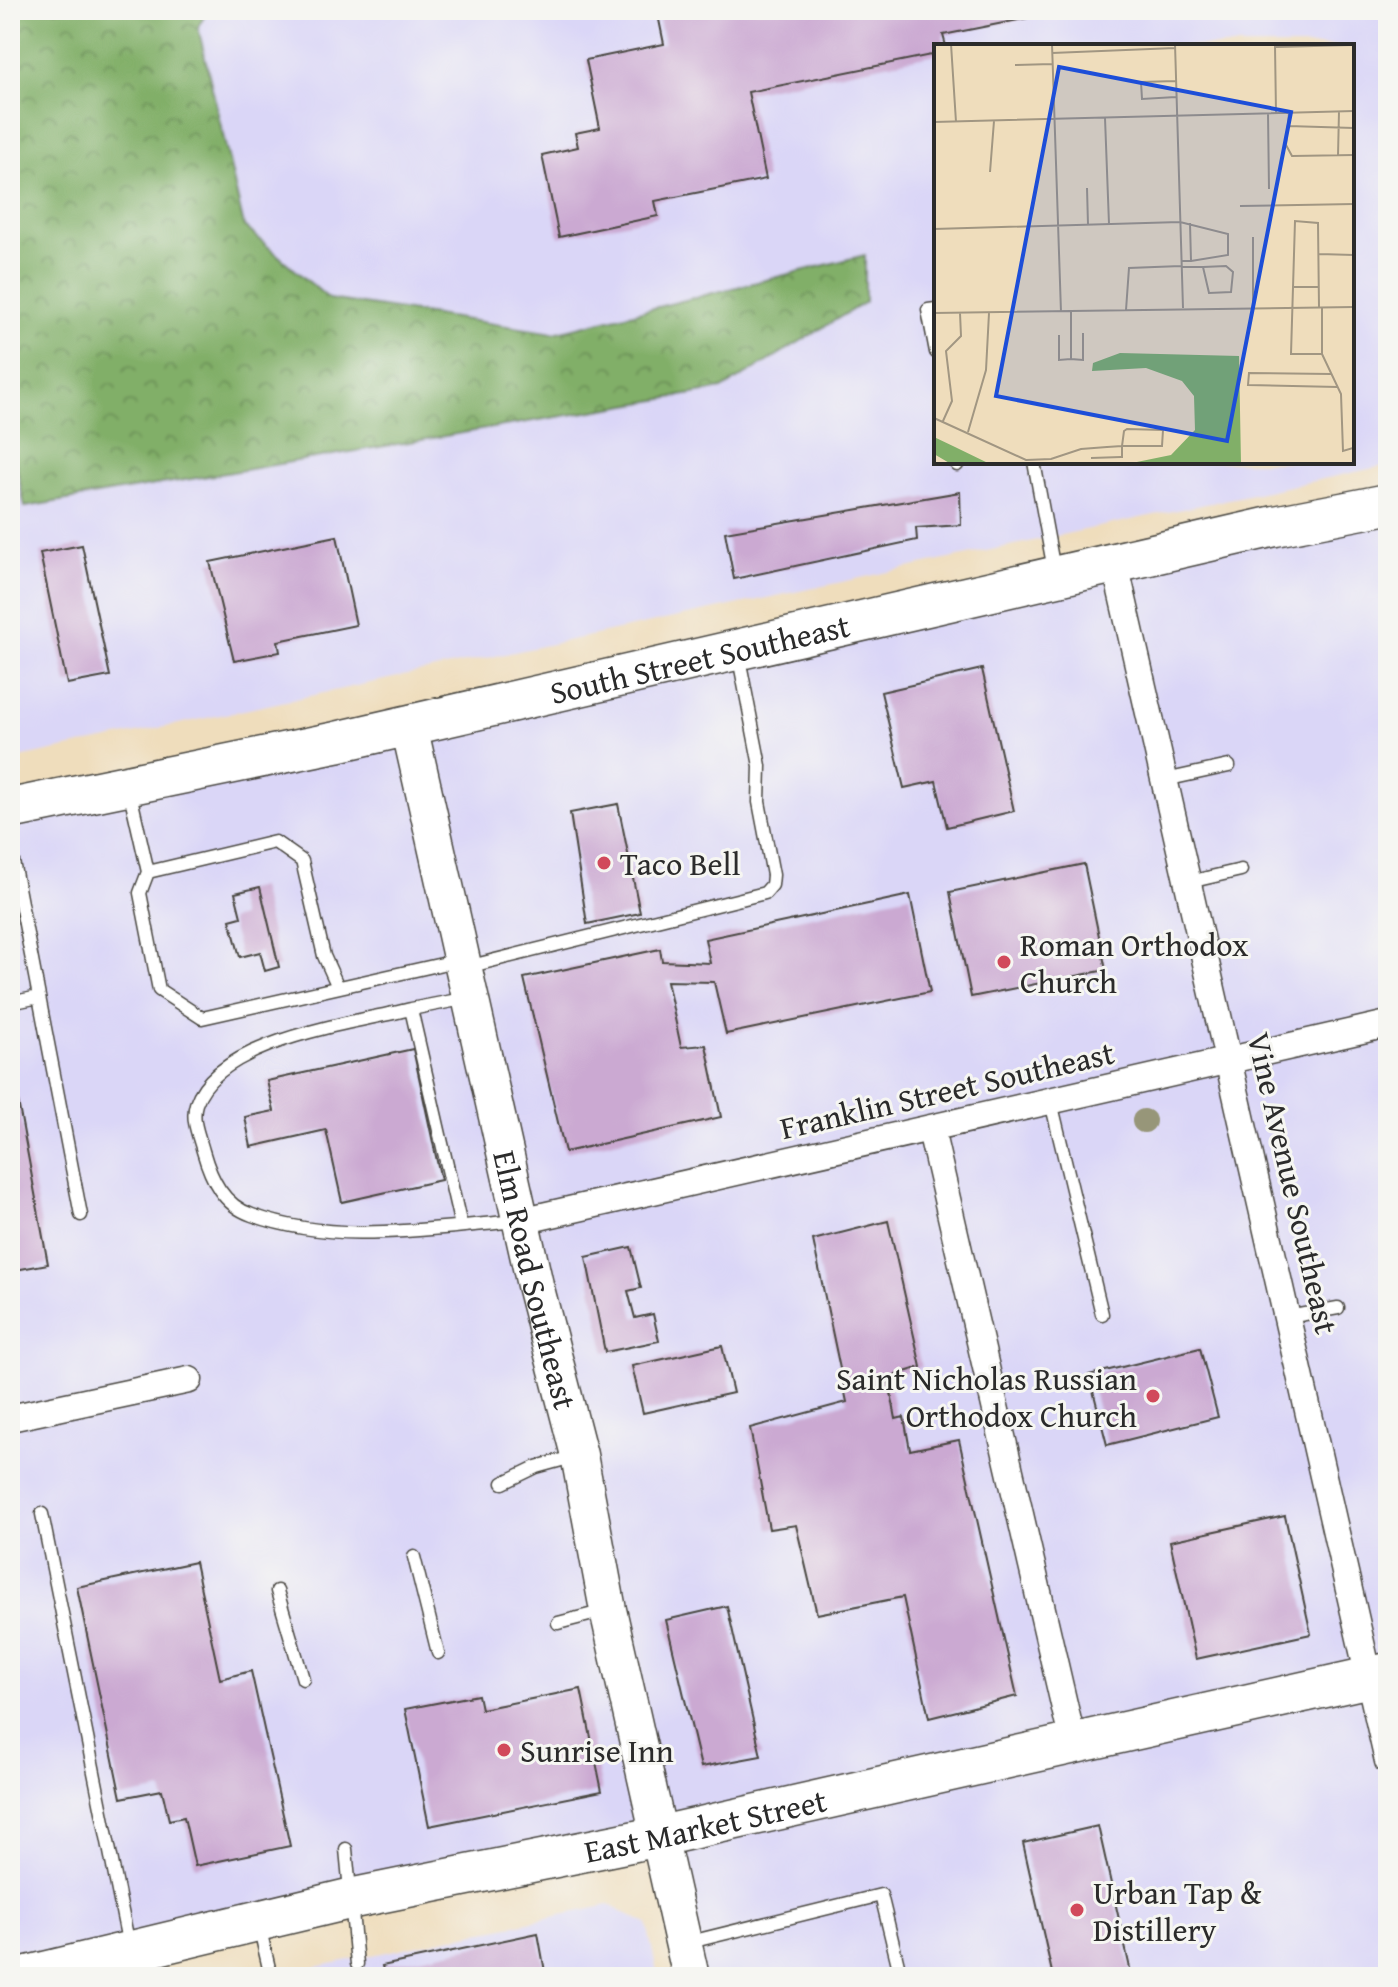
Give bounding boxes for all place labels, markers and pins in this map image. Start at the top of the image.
place label: Taco Bell [620,840,741,887]
marker: Taco Bell [595,854,613,872]
place label: Roman Orthodox Church [1020,921,1249,1005]
marker: Roman Orthodox Church [995,953,1013,971]
place label: Saint Nicholas Russian Orthodox Church [836,1355,1137,1439]
marker: Saint Nicholas Russian Orthodox Church [1144,1387,1162,1405]
place label: Sunrise Inn [520,1727,674,1774]
marker: Sunrise Inn [495,1741,513,1759]
place label: Urban Tap & Distillery [1093,1869,1262,1953]
marker: Urban Tap & Distillery [1068,1901,1086,1919]

